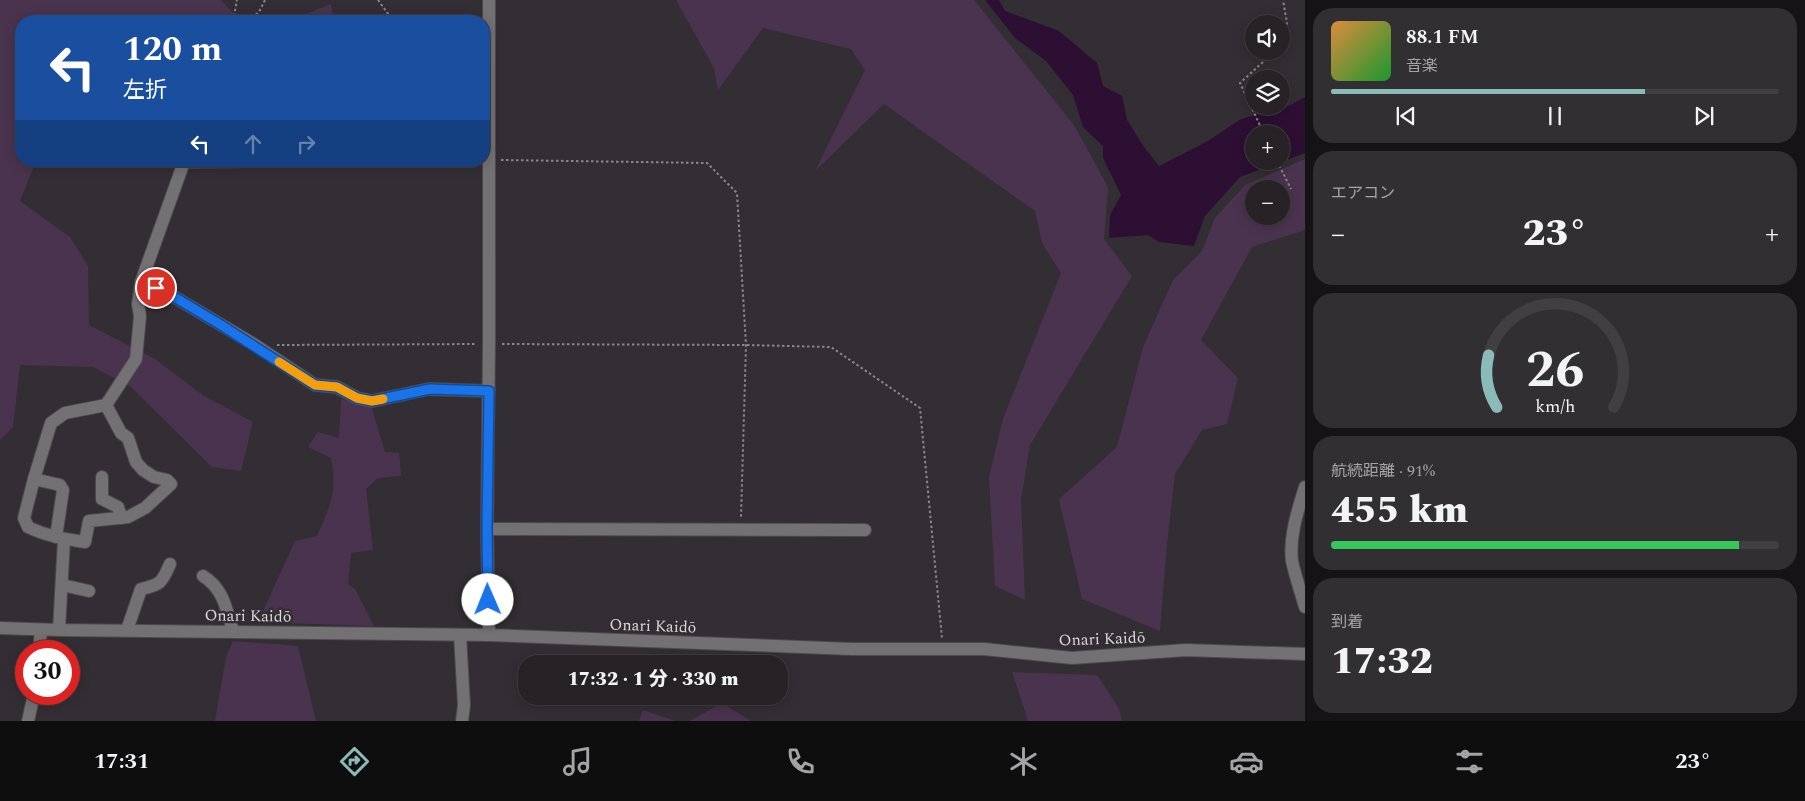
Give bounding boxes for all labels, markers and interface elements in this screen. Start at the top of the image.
map controls [1245,15,1290,225]
button: sound [1245,15,1290,60]
text: 120 m [123,23,222,76]
text: 88.1 FM [1406,23,1479,52]
icon: left [40,35,105,100]
text: 音楽 [1406,54,1438,78]
button: layers [1245,70,1290,115]
text: 左折 [123,74,167,107]
icon: previous [1392,102,1420,130]
icon: pause [1541,102,1569,130]
icon: next [1690,102,1718,130]
button: + [1245,125,1290,170]
icon: left [186,130,214,158]
icon: ahead [239,130,267,158]
icon: right [292,130,320,158]
button: − [1245,180,1290,225]
text: エアコン [1331,181,1395,205]
text: 23° [1523,205,1587,263]
text: − [1331,213,1345,256]
text: + [1765,213,1779,256]
pin [135,267,177,309]
icon: arrive [142,274,170,302]
text: 26 [1526,331,1584,410]
text: km/h [1535,393,1575,420]
text: 航続距離 · 91% [1331,459,1435,483]
text: 455 km [1331,482,1468,540]
position arrow [461,573,513,625]
street label: Onari Kaidō [204,603,292,629]
text: 到着 [1331,610,1363,634]
street label: Onari Kaidō [609,612,697,640]
street label: Onari Kaidō [1058,625,1146,653]
text: 17:32 [1331,633,1433,691]
speed limit sign: 30 [15,640,80,705]
text: 17:32 · 1 分 · 330 m [567,665,739,694]
icon: directions [337,744,372,779]
icon: music [560,744,595,779]
icon: phone [783,744,818,779]
icon: climate [1006,744,1041,779]
icon: car [1229,744,1264,779]
icon: filters [1452,744,1487,779]
text: 17:31 [94,745,149,778]
text: 23° [1675,745,1711,778]

